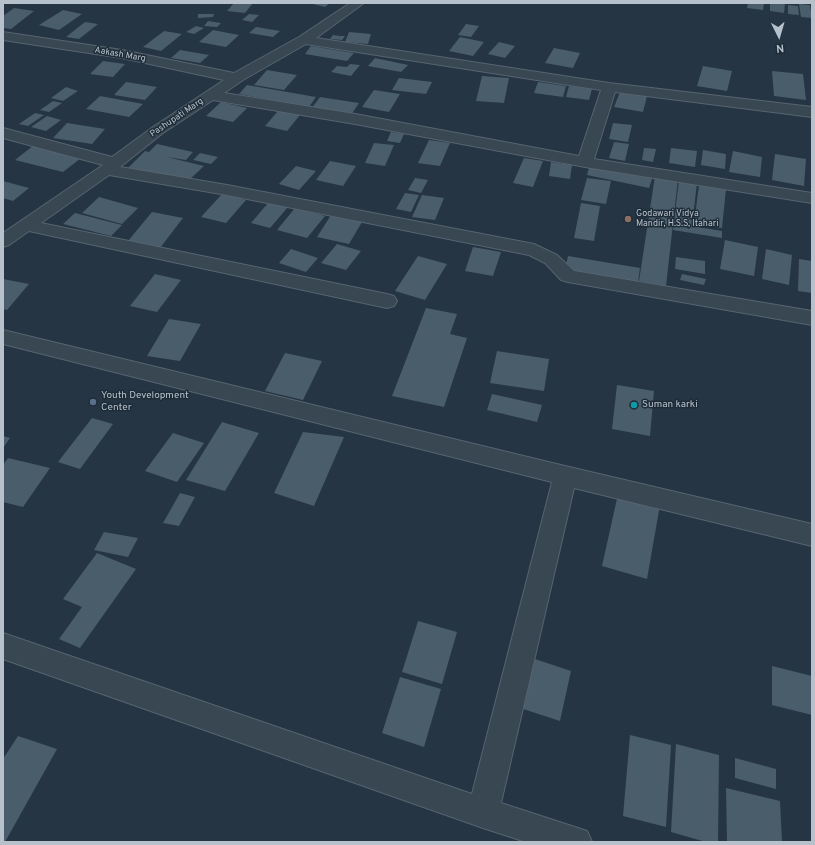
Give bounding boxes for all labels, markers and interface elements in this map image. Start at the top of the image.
north arrow [759,16,799,56]
text: N [775,41,785,55]
street label: Aakash Marg [94,45,146,65]
street label: Pashupati Marg [148,96,206,140]
place label: Godawari Vidya Mandir, H.S.S, Itahari [636,209,719,230]
marker: Godawari Vidya Mandir, H.S.S, Itahari [623,214,633,224]
place label: Youth Development Center [101,390,189,414]
marker: Youth Development Center [88,397,98,407]
place label: Suman karki [642,399,698,411]
marker: Suman karki [629,400,639,410]

